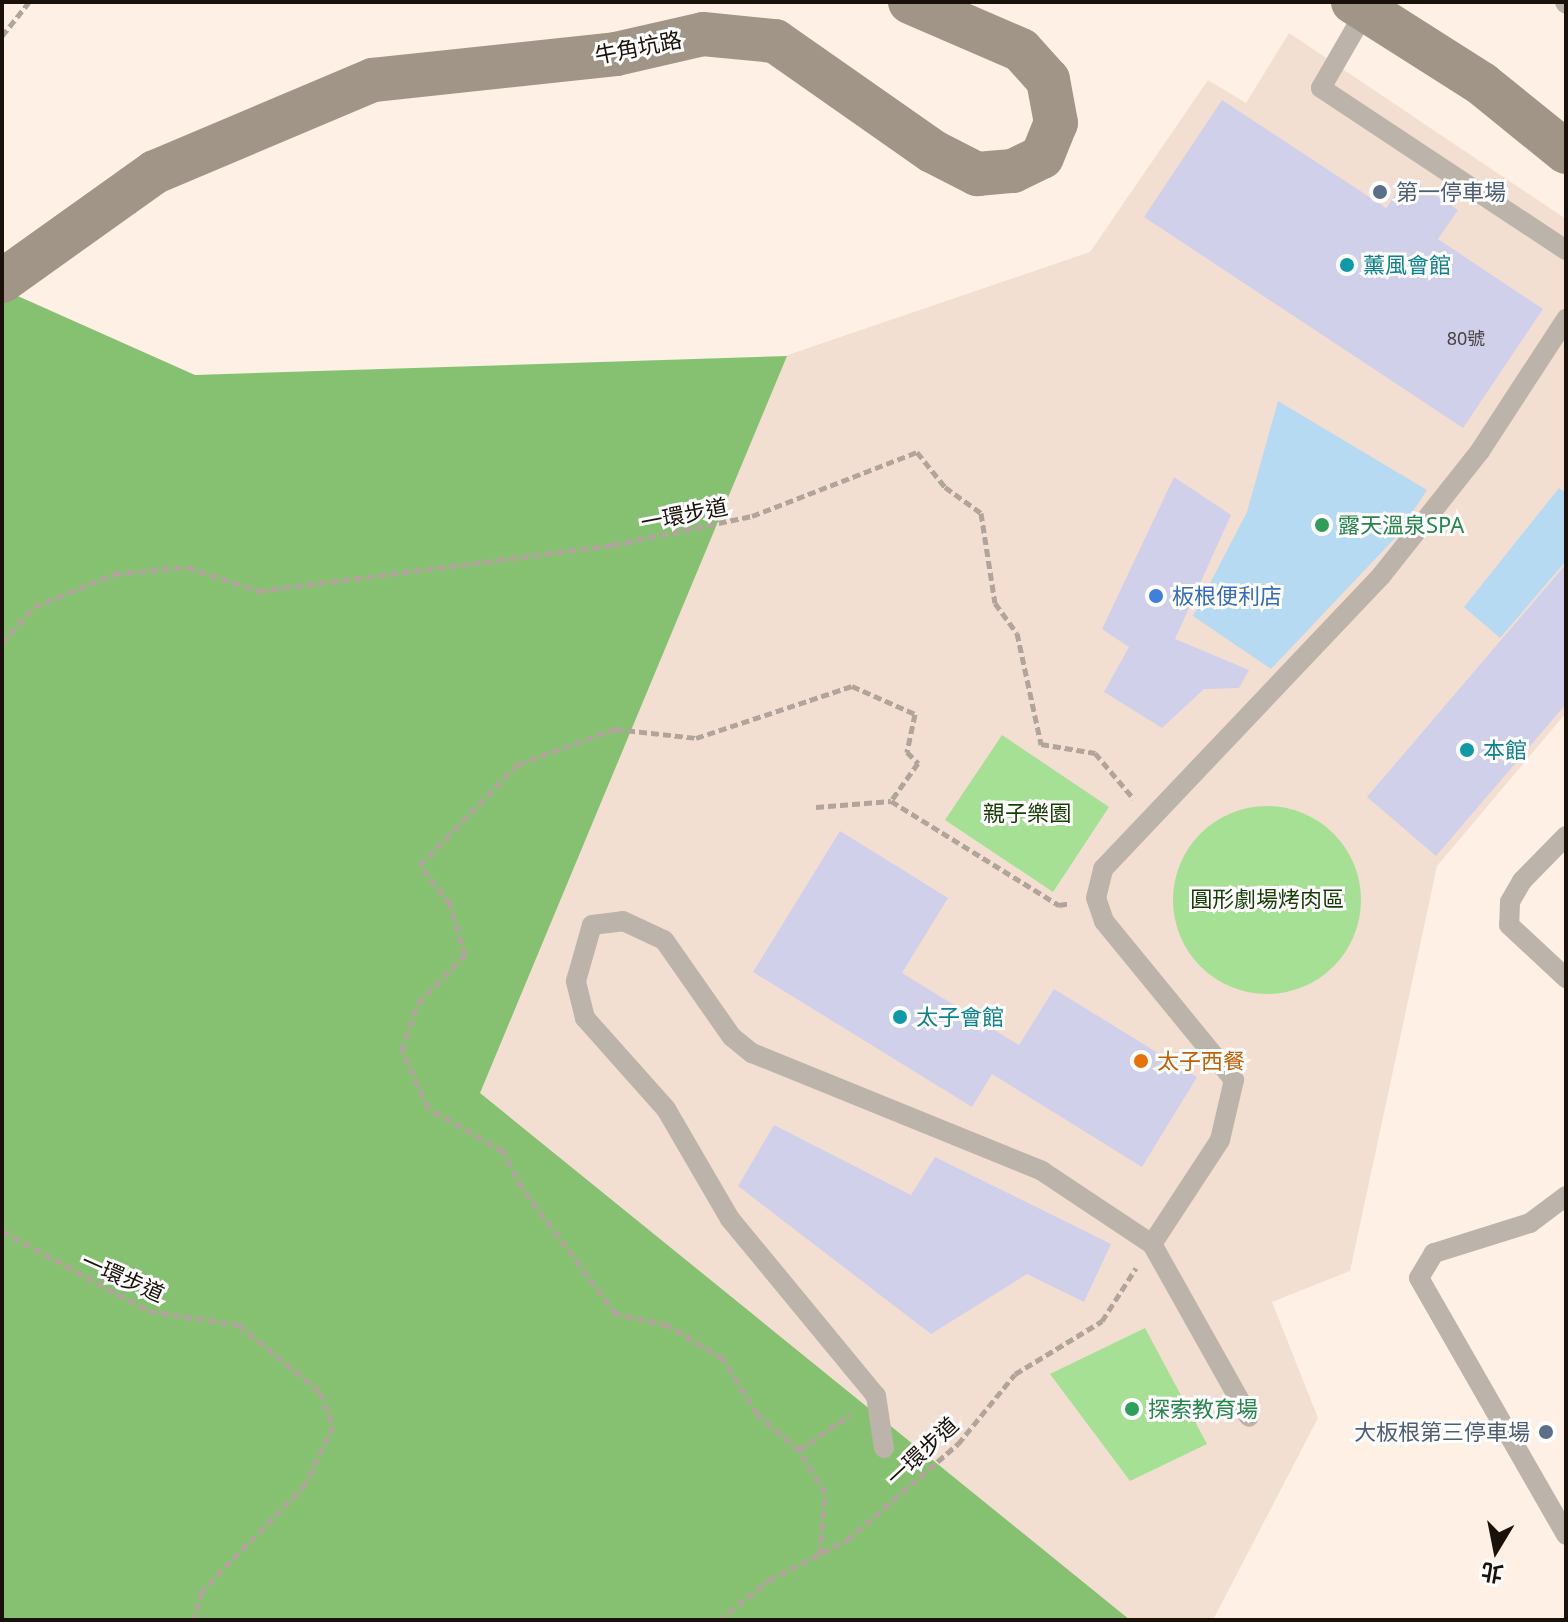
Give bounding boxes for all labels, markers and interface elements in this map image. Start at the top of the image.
street label: 牛角坑路 [592,26,684,68]
place label: 第一停車場 [1396,179,1506,205]
marker: 第一停車場 [1371,183,1389,201]
place label: 薰風會館 [1363,252,1451,278]
marker: 薰風會館 [1338,256,1356,274]
house number: 80號 [1447,327,1485,349]
street label: 一環步道 [638,493,730,535]
place label: 露天溫泉SPA [1338,512,1464,538]
marker: 露天溫泉SPA [1313,516,1331,534]
place label: 板根便利店 [1172,583,1282,609]
marker: 板根便利店 [1147,587,1165,605]
place label: 本館 [1483,737,1527,763]
marker: 本館 [1458,741,1476,759]
park label: 親子樂園 [983,800,1071,826]
park label: 圓形劇場烤肉區 [1190,886,1344,912]
place label: 太子會館 [916,1004,1004,1030]
marker: 太子會館 [891,1008,909,1026]
place label: 太子西餐 [1157,1048,1245,1074]
marker: 太子西餐 [1132,1052,1150,1070]
street label: 一環步道 [77,1247,169,1307]
place label: 探索教育場 [1148,1396,1258,1422]
marker: 探索教育場 [1123,1400,1141,1418]
street label: 一環步道 [881,1411,963,1491]
place label: 大板根第三停車場 [1354,1419,1530,1445]
marker: 大板根第三停車場 [1537,1423,1555,1441]
north arrow [1456,1510,1536,1590]
text: 北 [1478,1557,1505,1590]

